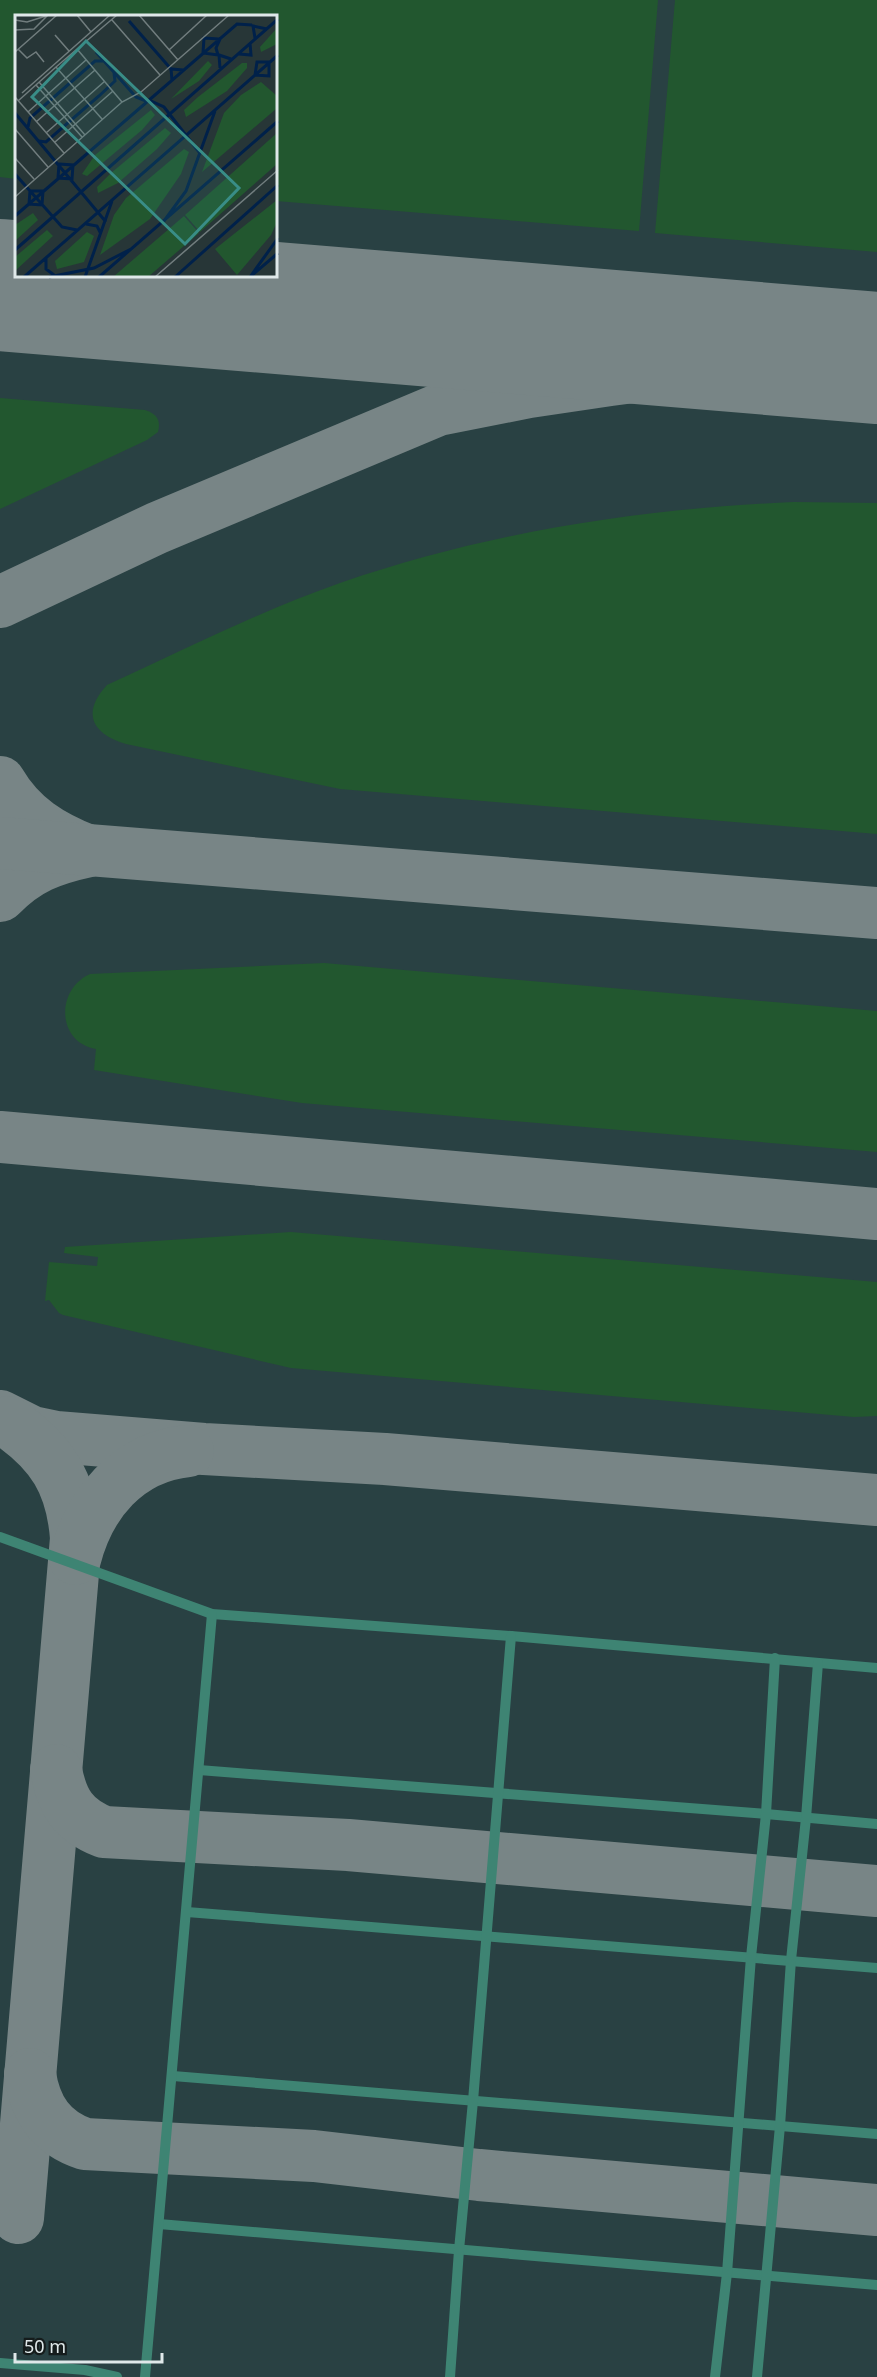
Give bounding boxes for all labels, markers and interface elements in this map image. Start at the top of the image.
inset map [15,15,278,278]
scale bar [15,2326,162,2364]
text: 50 m [24,2334,66,2358]

